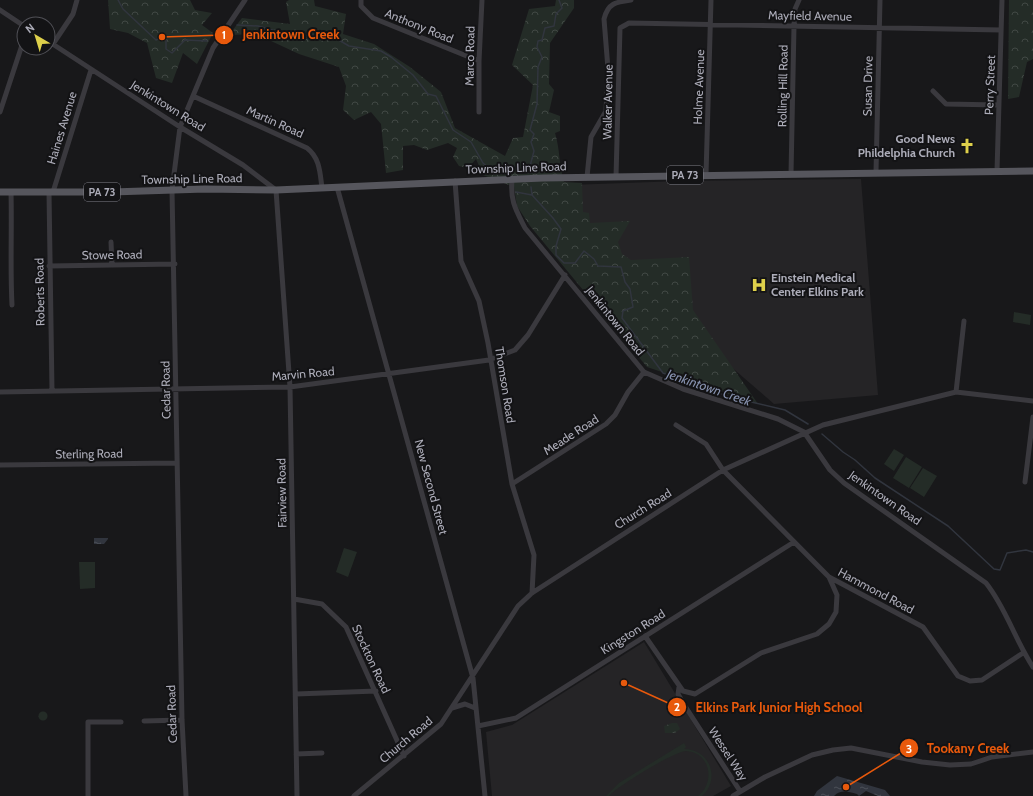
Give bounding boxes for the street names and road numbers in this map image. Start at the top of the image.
street label: Anthony Road [383,5,456,46]
street label: Mayfield Avenue [768,7,852,24]
street label: Marco Road [461,26,478,86]
street label: Rolling Hill Road [774,45,791,127]
street label: Holme Avenue [690,49,707,125]
street label: Perry Street [981,55,998,115]
street label: Susan Drive [859,56,876,116]
street label: Walker Avenue [599,64,616,140]
street label: Jenkintown Road [127,76,208,134]
street label: Haines Avenue [43,90,80,166]
street label: Martin Road [244,102,306,141]
street label: Township Line Road [465,158,567,177]
road number: PA 73 [667,166,703,184]
street label: Township Line Road [141,170,243,187]
road number: PA 73 [84,183,120,201]
street label: Stowe Road [81,246,143,263]
street label: Roberts Road [31,258,48,326]
street label: Jenkintown Road [582,282,648,358]
street label: Thomson Road [492,346,519,424]
street label: Cedar Road [157,361,174,419]
street label: Marvin Road [271,363,335,384]
street label: Meade Road [540,411,601,458]
street label: New Second Street [412,438,451,536]
street label: Sterling Road [55,445,123,462]
street label: Fairview Road [273,458,290,528]
street label: Jenkintown Road [845,467,924,528]
street label: Church Road [611,485,674,532]
street label: Hammond Road [836,564,917,617]
street label: Kingston Road [598,606,668,657]
street label: Stockton Road [349,622,394,696]
street label: Cedar Road [163,685,180,743]
street label: Church Road [376,713,435,766]
street label: Wessel Way [705,724,751,783]

